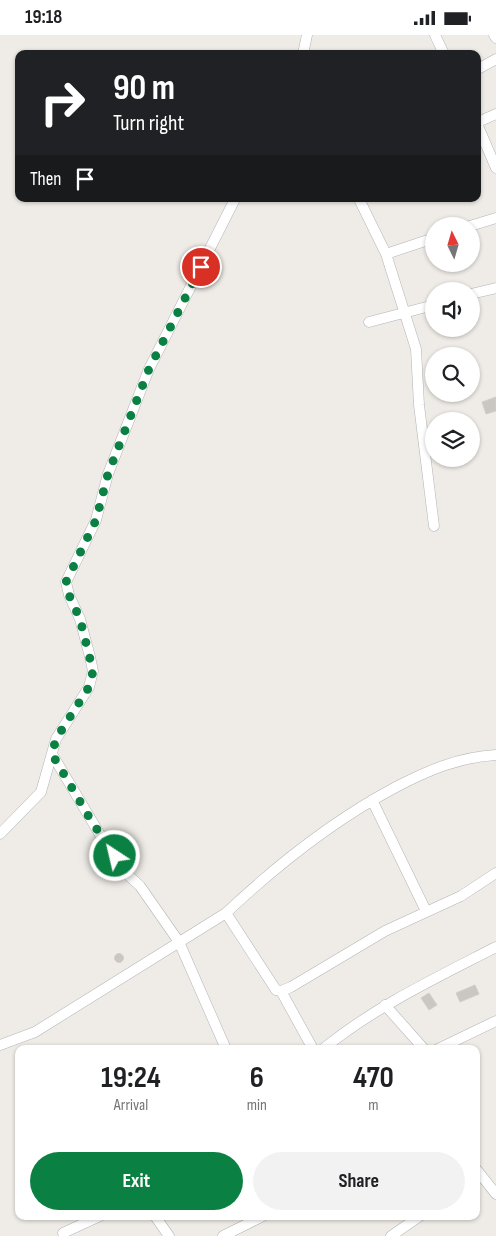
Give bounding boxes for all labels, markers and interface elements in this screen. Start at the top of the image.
text: 19:18 [25,6,62,29]
text: 90 m [113,67,175,110]
icon: right [30,70,95,135]
text: Turn right [113,110,184,137]
icon: arrive [71,165,99,193]
text: Then [30,168,61,191]
north arrow [425,217,480,273]
map controls [425,217,480,467]
pin [180,246,222,288]
icon: arrive [187,253,215,281]
button: sound [425,282,480,337]
button: search [425,347,480,402]
button: layers [425,412,480,467]
position arrow [88,829,140,881]
text: 19:24 [101,1060,161,1096]
text: 6 [250,1060,264,1096]
text: 470 [353,1060,394,1096]
text: Arrival [114,1096,148,1115]
text: min [247,1096,267,1115]
text: m [368,1096,379,1115]
button: Exit [30,1152,243,1210]
button: Share [253,1152,465,1210]

